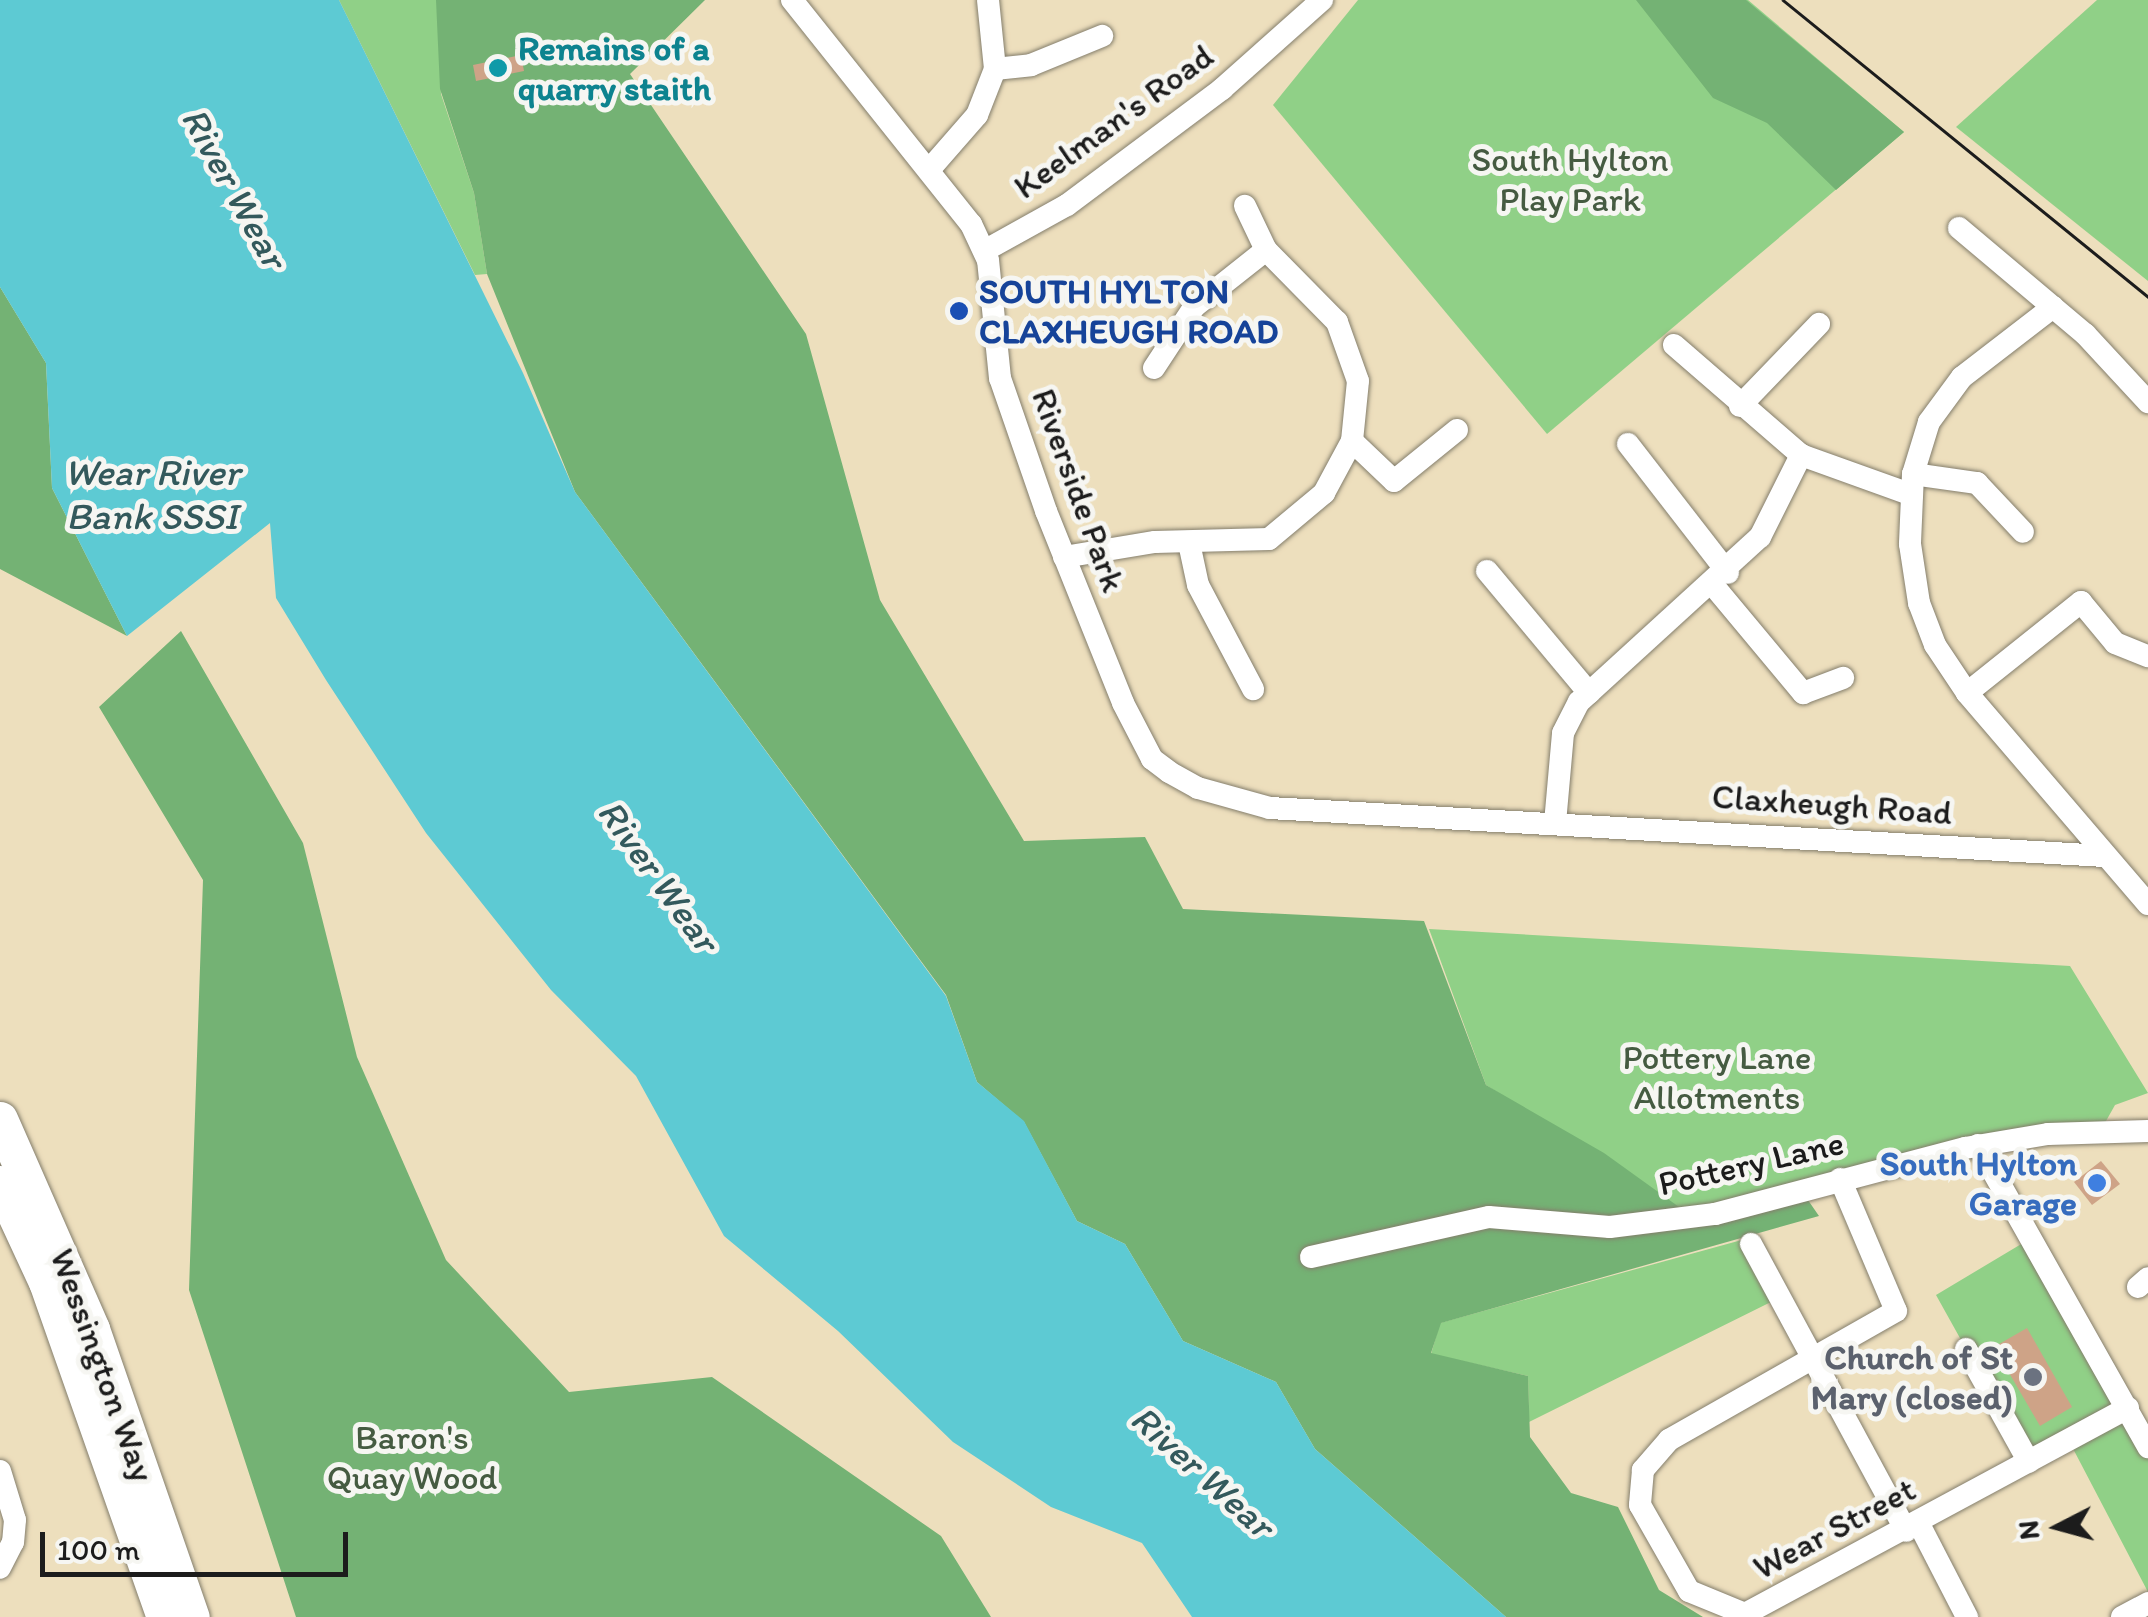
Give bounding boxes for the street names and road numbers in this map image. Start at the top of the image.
street label: Keelman's Road [1005,34,1221,208]
street label: Riverside Park [1023,383,1135,597]
street label: Claxheugh Road [1710,775,1954,833]
street label: Pottery Lane [1654,1121,1848,1205]
street label: Wessington Way [41,1243,165,1487]
street label: Wear Street [1746,1468,1922,1588]

